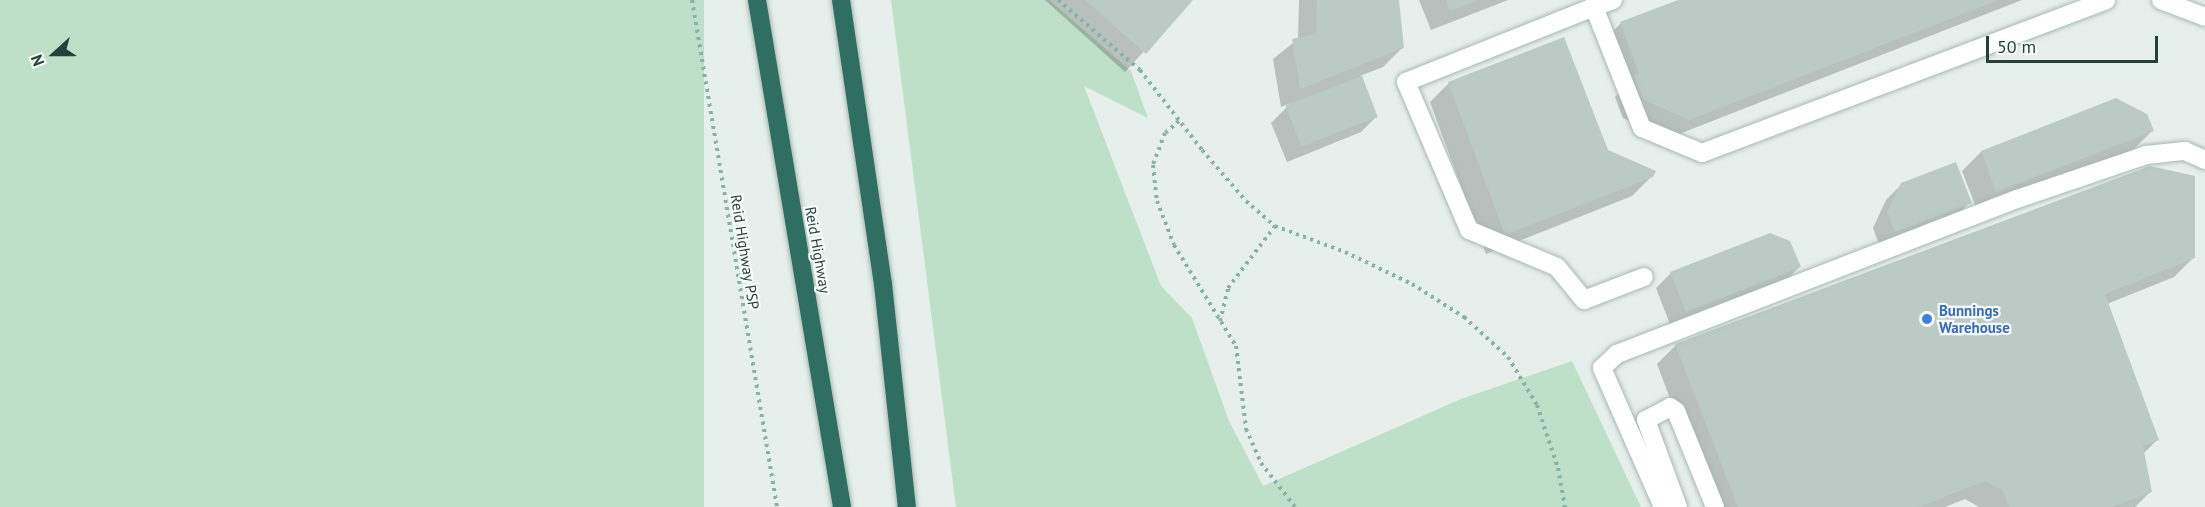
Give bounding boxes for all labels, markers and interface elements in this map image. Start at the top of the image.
north arrow [24,24,84,84]
scale bar [1989,24,2162,62]
text: 50 m [1997,35,2036,58]
text: N [26,52,48,69]
street label: Reid Highway PSP [727,193,763,311]
street label: Reid Highway [802,205,834,295]
place label: Bunnings Warehouse [1939,301,2010,336]
marker: Bunnings Warehouse [1920,312,1934,326]

